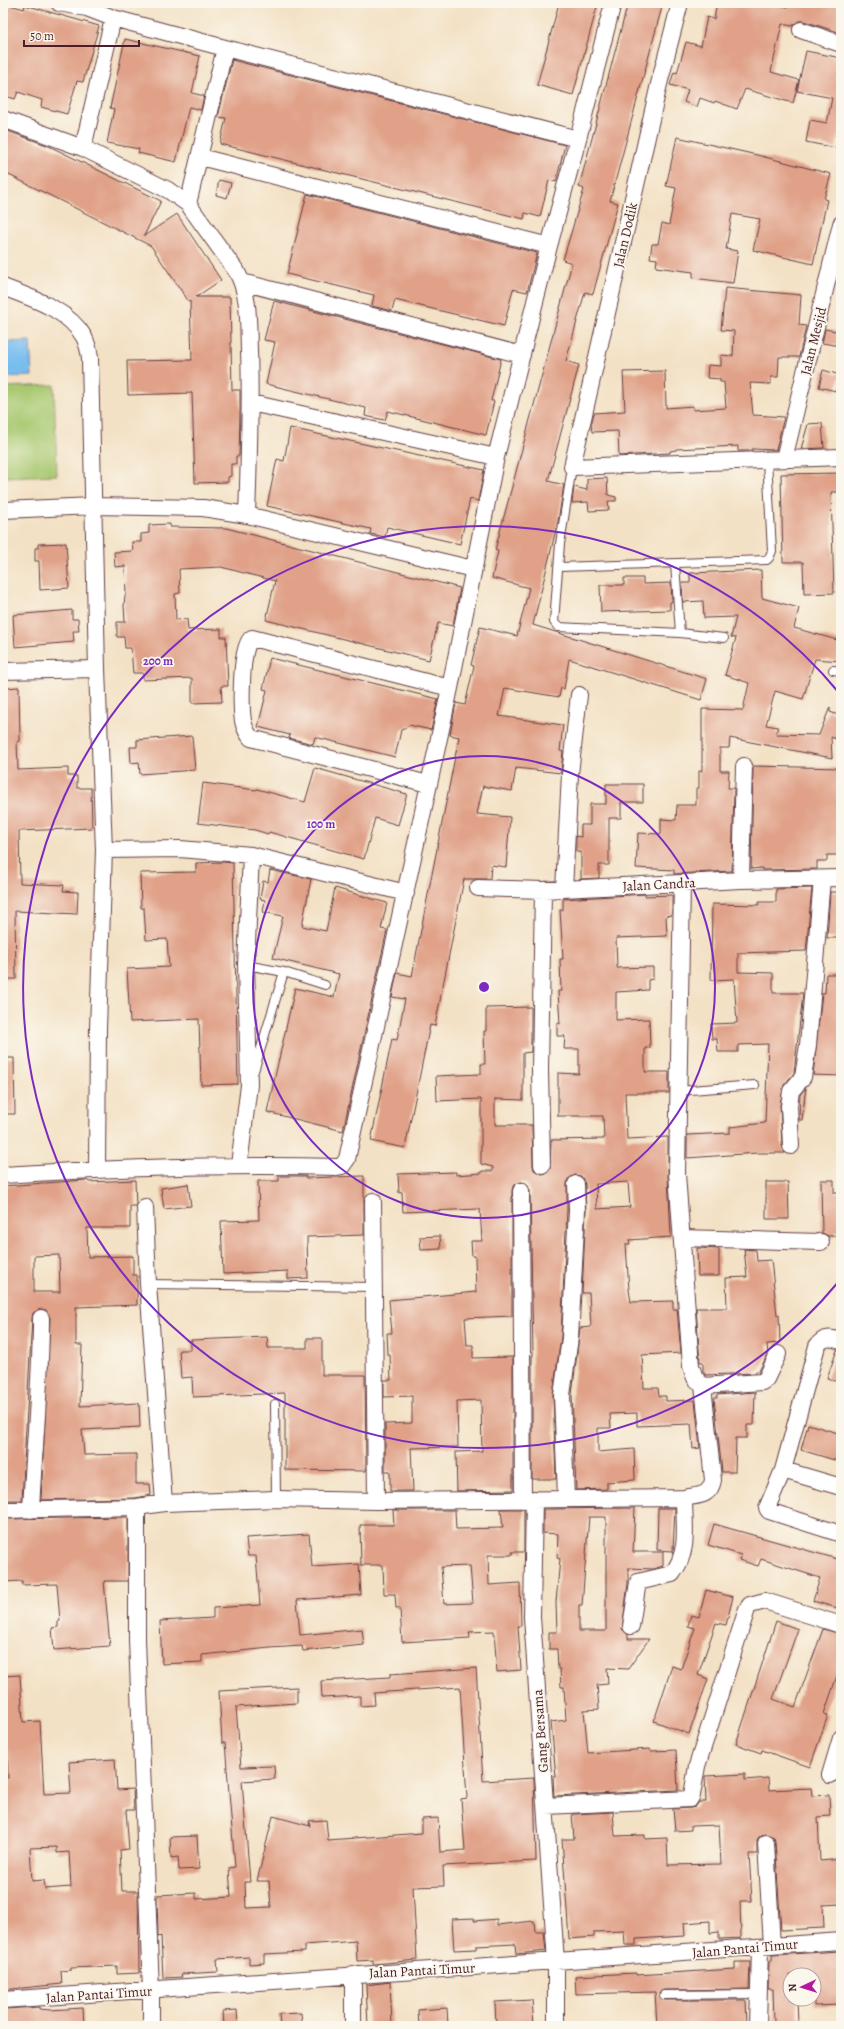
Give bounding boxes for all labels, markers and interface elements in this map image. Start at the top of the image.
scale bar [24,22,139,48]
text: 50 m [30,28,54,44]
street label: Jalan Dodik [609,201,642,270]
street label: Jalan Mesjid [796,305,831,377]
text: 200 m [143,653,173,669]
text: 100 m [307,816,335,832]
street label: Jalan Candra [622,873,697,896]
centre of rings [477,980,491,994]
street label: Gang Bersama [528,1688,553,1773]
street label: Jalan Pantai Timur [691,1934,799,1963]
street label: Jalan Pantai Timur [368,1958,476,1983]
north arrow [782,1967,822,2007]
street label: Jalan Pantai Timur [45,1981,153,2008]
text: N [785,1983,800,1992]

